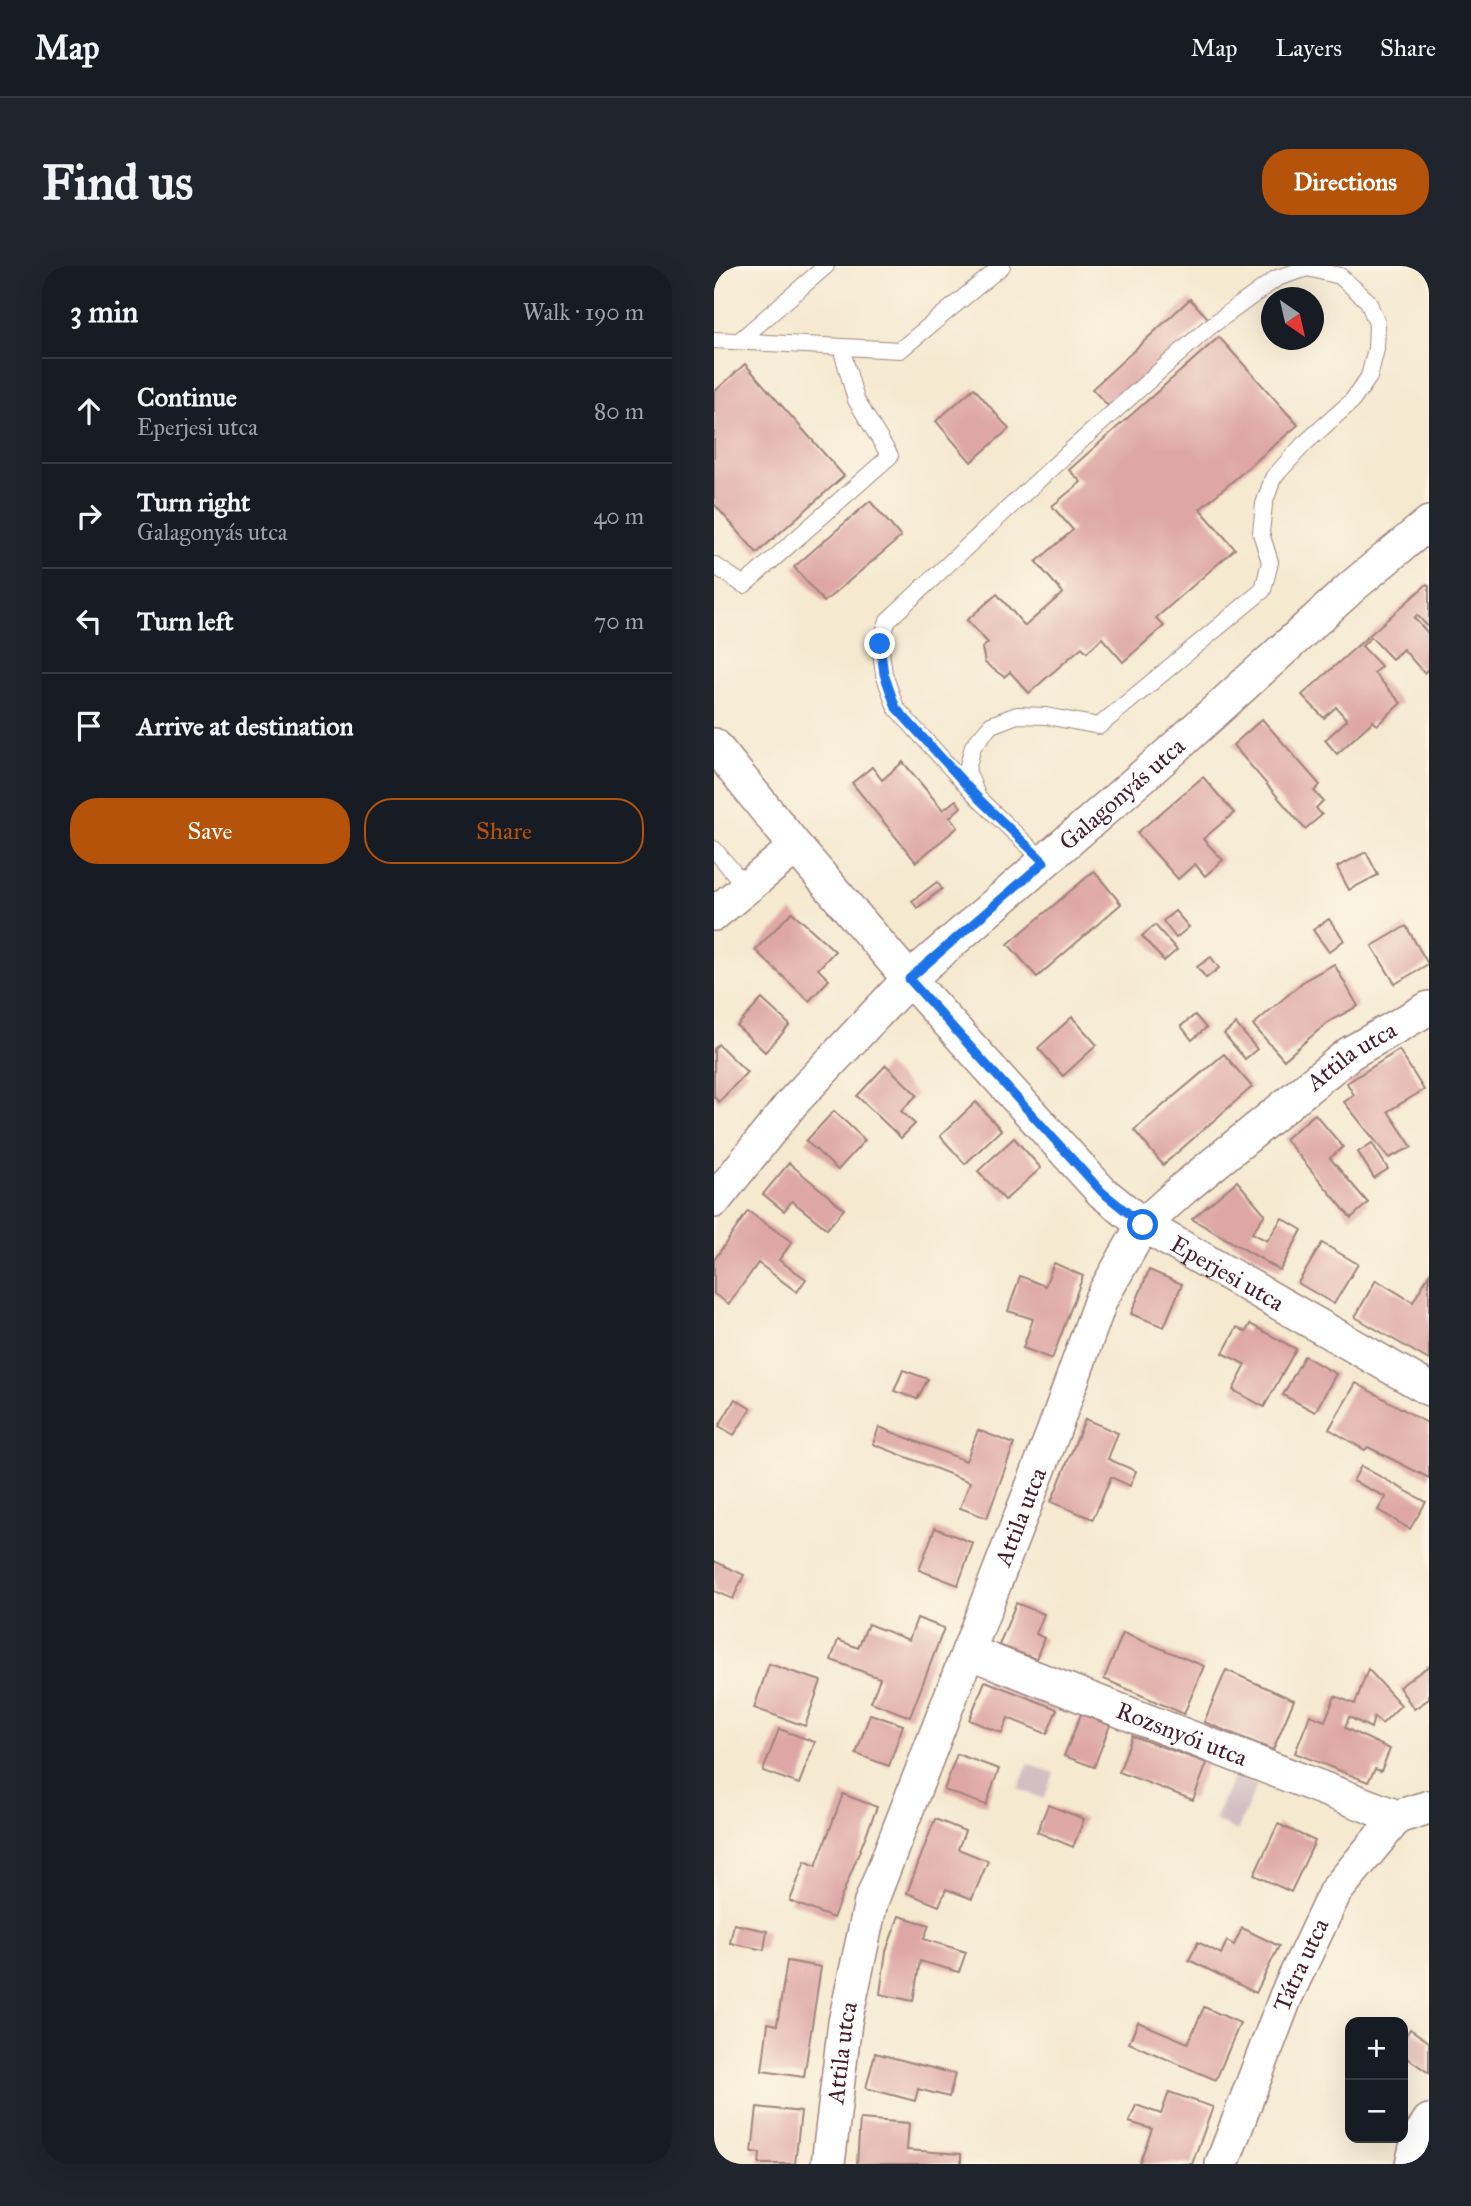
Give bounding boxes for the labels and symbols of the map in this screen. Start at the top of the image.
north arrow [1261,287,1324,350]
route end [864,628,895,659]
street label: Galagonyás utca [1053,730,1192,857]
street label: Attila utca [1299,1014,1402,1098]
route start [1127,1209,1158,1240]
street label: Eperjesi utca [1165,1229,1290,1318]
street label: Attila utca [988,1463,1053,1571]
street label: Rozsnyói utca [1112,1695,1252,1773]
street label: Tátra utca [1266,1913,1336,2016]
street label: Attila utca [820,1998,864,2107]

